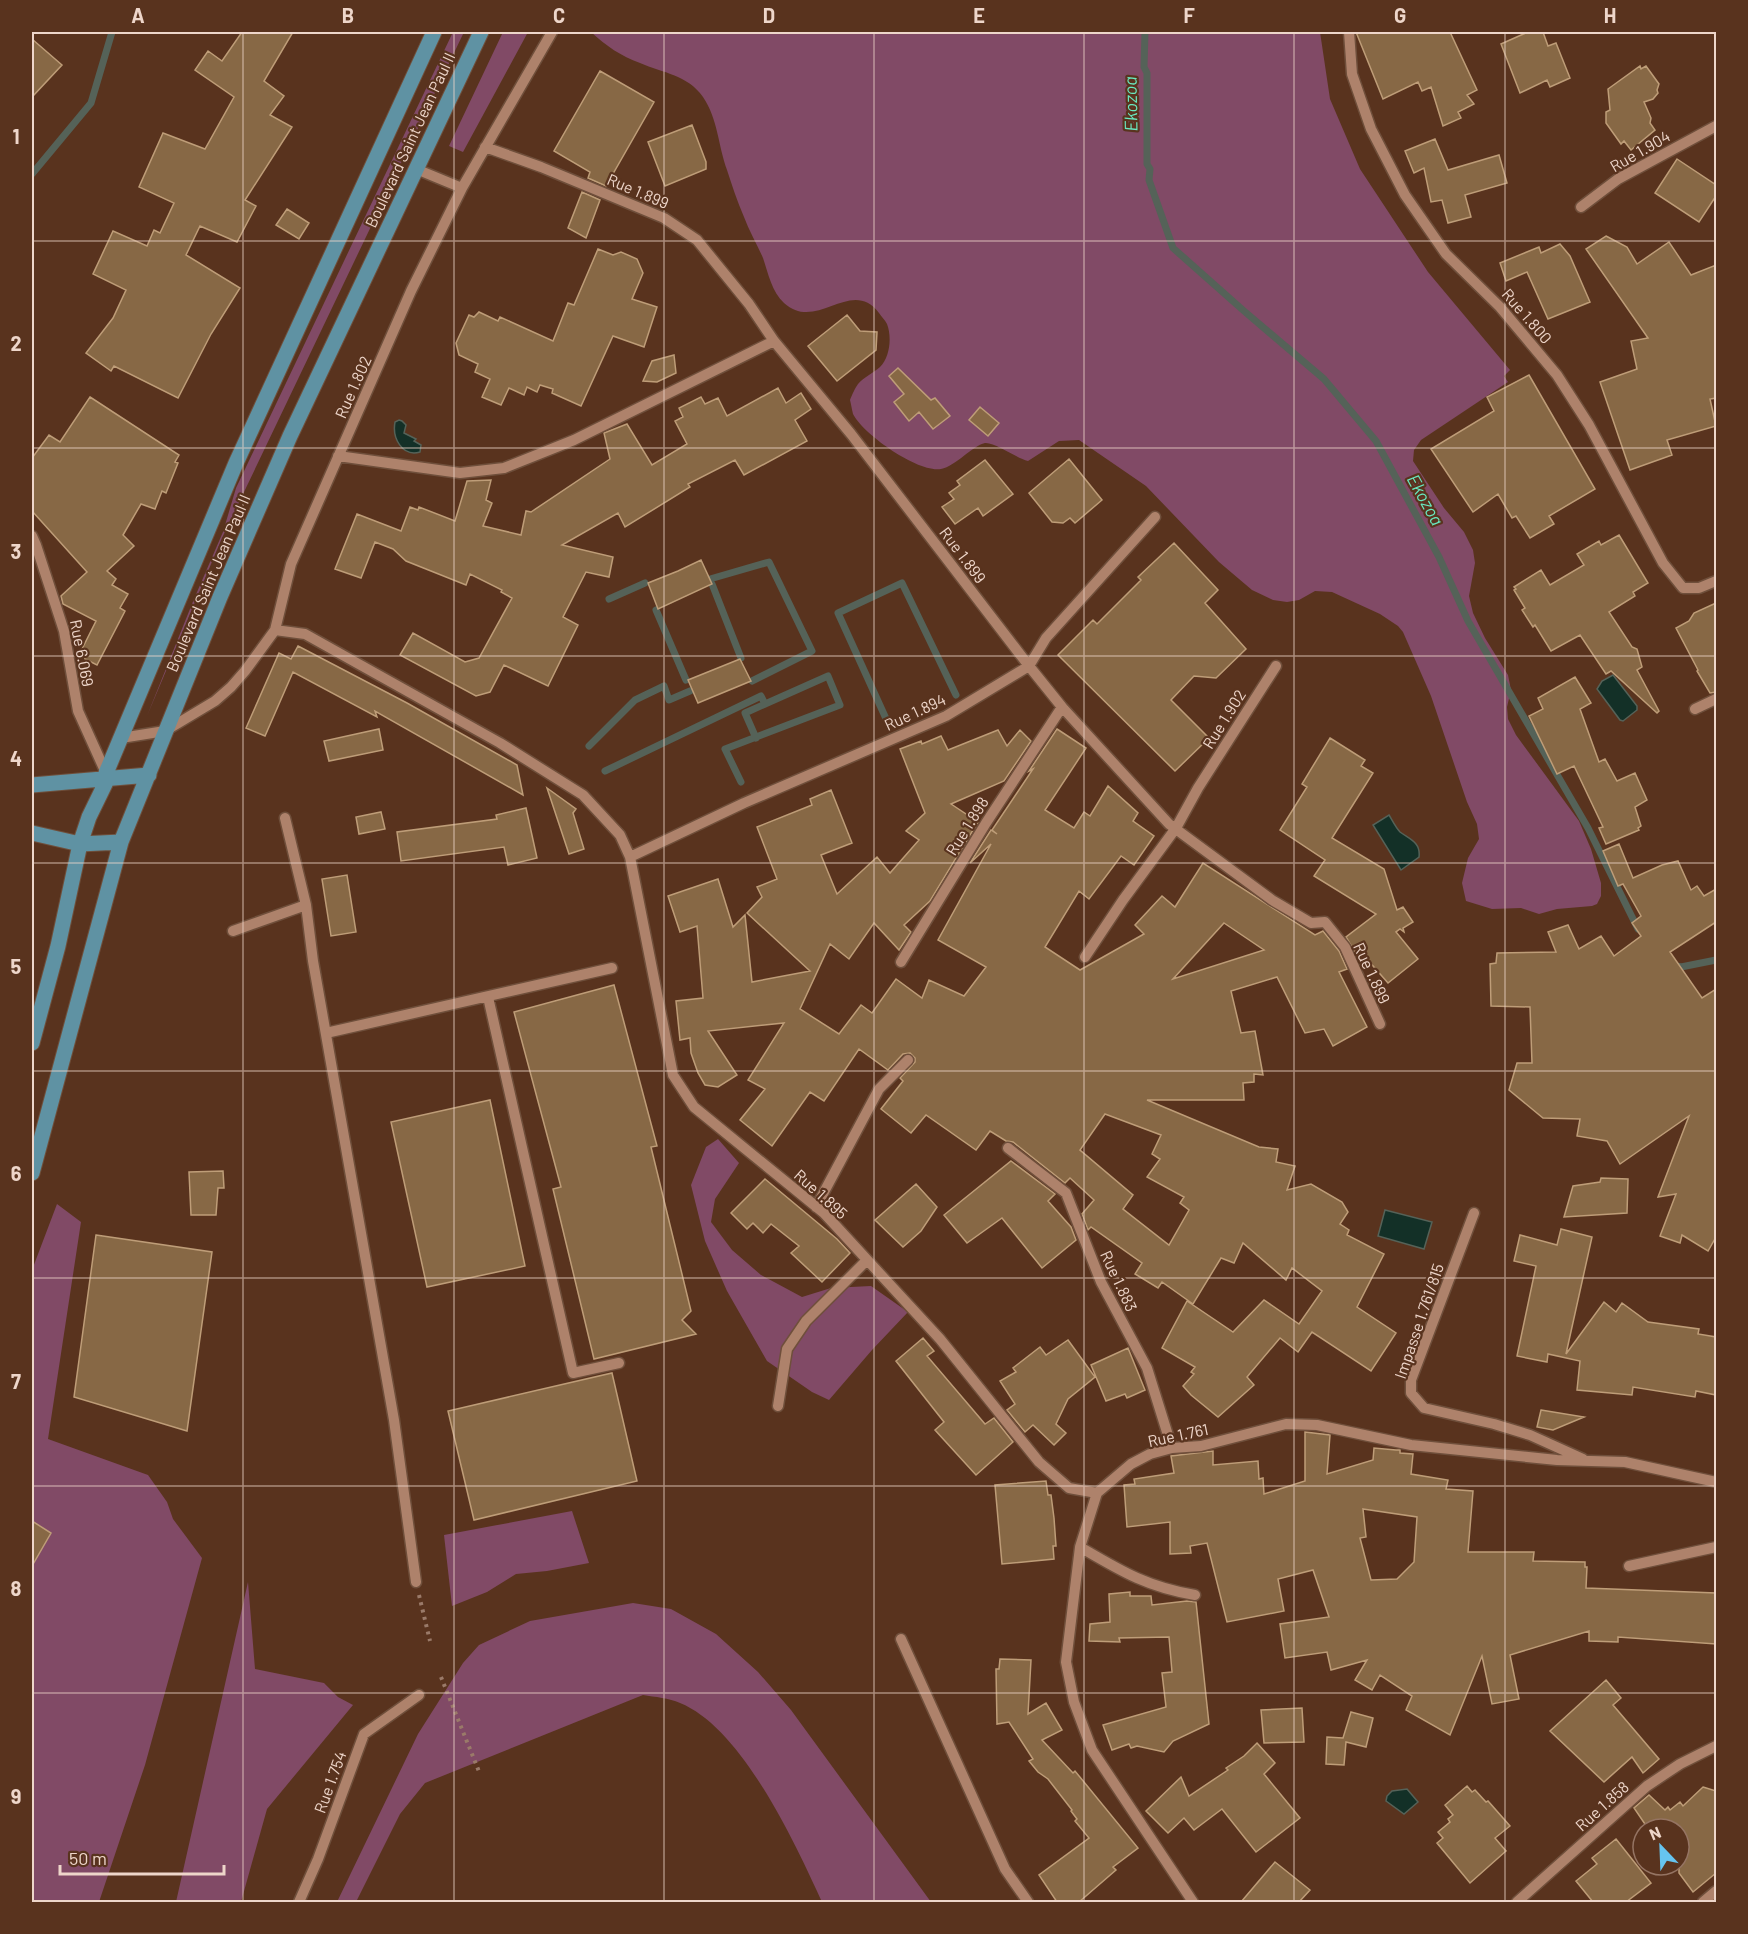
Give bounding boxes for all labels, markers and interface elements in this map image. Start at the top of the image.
text: A [131,3,145,27]
text: B [342,3,354,27]
text: C [553,3,565,27]
text: D [763,3,775,27]
text: E [973,3,985,27]
text: F [1183,3,1195,27]
text: G [1394,3,1406,27]
text: H [1604,3,1616,27]
street label: Boulevard Saint Jean Paul II [361,49,458,230]
water label: Ekozoa [1119,76,1141,132]
text: 1 [12,124,20,148]
street label: Rue 1.904 [1606,126,1673,175]
street label: Rue 1.899 [604,169,672,212]
street label: Rue 1.800 [1498,284,1556,347]
text: 2 [10,331,22,355]
street label: Rue 1.802 [330,353,375,421]
water label: Ekozoa [1403,470,1449,529]
street label: Boulevard Saint Jean Paul II [162,491,254,674]
street label: Rue 1.899 [936,523,991,586]
text: 3 [11,539,21,563]
street label: Rue 6.069 [67,618,98,688]
street label: Rue 1.902 [1198,686,1249,752]
street label: Rue 1.894 [881,689,949,734]
text: 4 [10,746,22,770]
street label: Rue 1.898 [941,793,992,858]
street label: Rue 1.899 [1350,939,1395,1006]
text: 5 [11,954,22,978]
text: 6 [11,1161,22,1185]
street label: Rue 1.895 [791,1165,852,1222]
street label: Rue 1.883 [1097,1247,1142,1314]
street label: Impasse 1.761/815 [1390,1261,1447,1381]
text: 7 [11,1369,21,1393]
street label: Rue 1.761 [1146,1419,1210,1450]
text: 8 [11,1576,22,1600]
street label: Rue 1.754 [310,1748,350,1816]
street label: Rue 1.858 [1571,1777,1632,1834]
text: 9 [11,1784,21,1808]
north arrow [1631,1817,1691,1877]
text: N [1646,1822,1664,1844]
scale bar [60,1838,224,1876]
text: 50 m [69,1847,107,1869]

